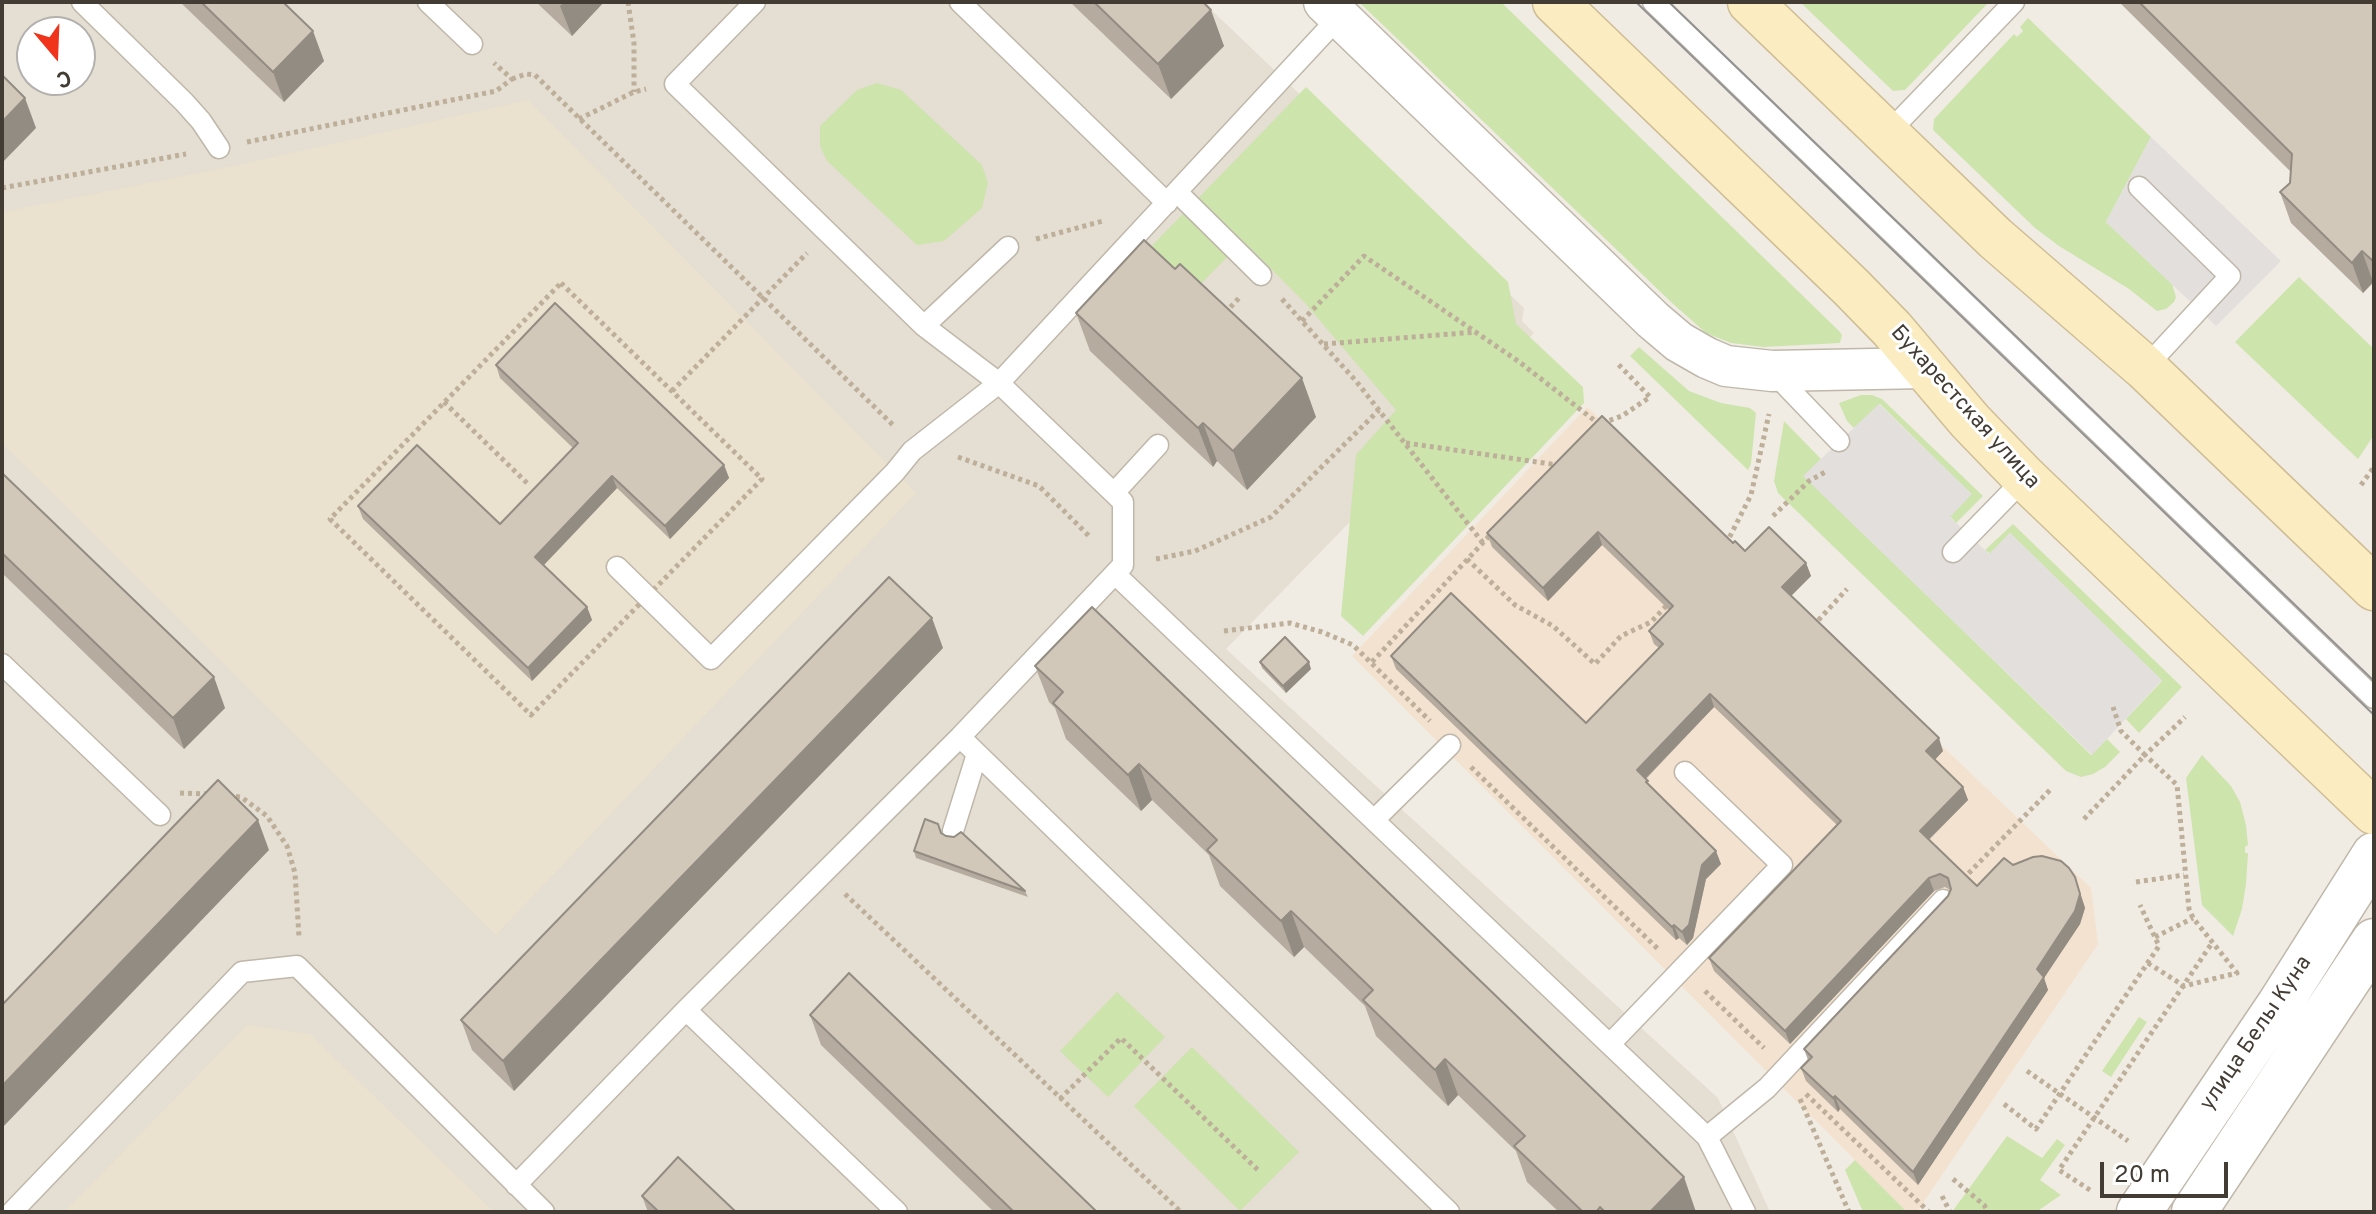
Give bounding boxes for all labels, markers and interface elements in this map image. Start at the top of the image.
north arrow [16,16,96,96]
text: С [52,62,74,92]
street label: Бухарестская улица [1884,321,2044,495]
street label: улица Белы Куна [2195,952,2319,1116]
scale bar [2104,1146,2232,1196]
text: 20 m [2114,1161,2170,1191]

